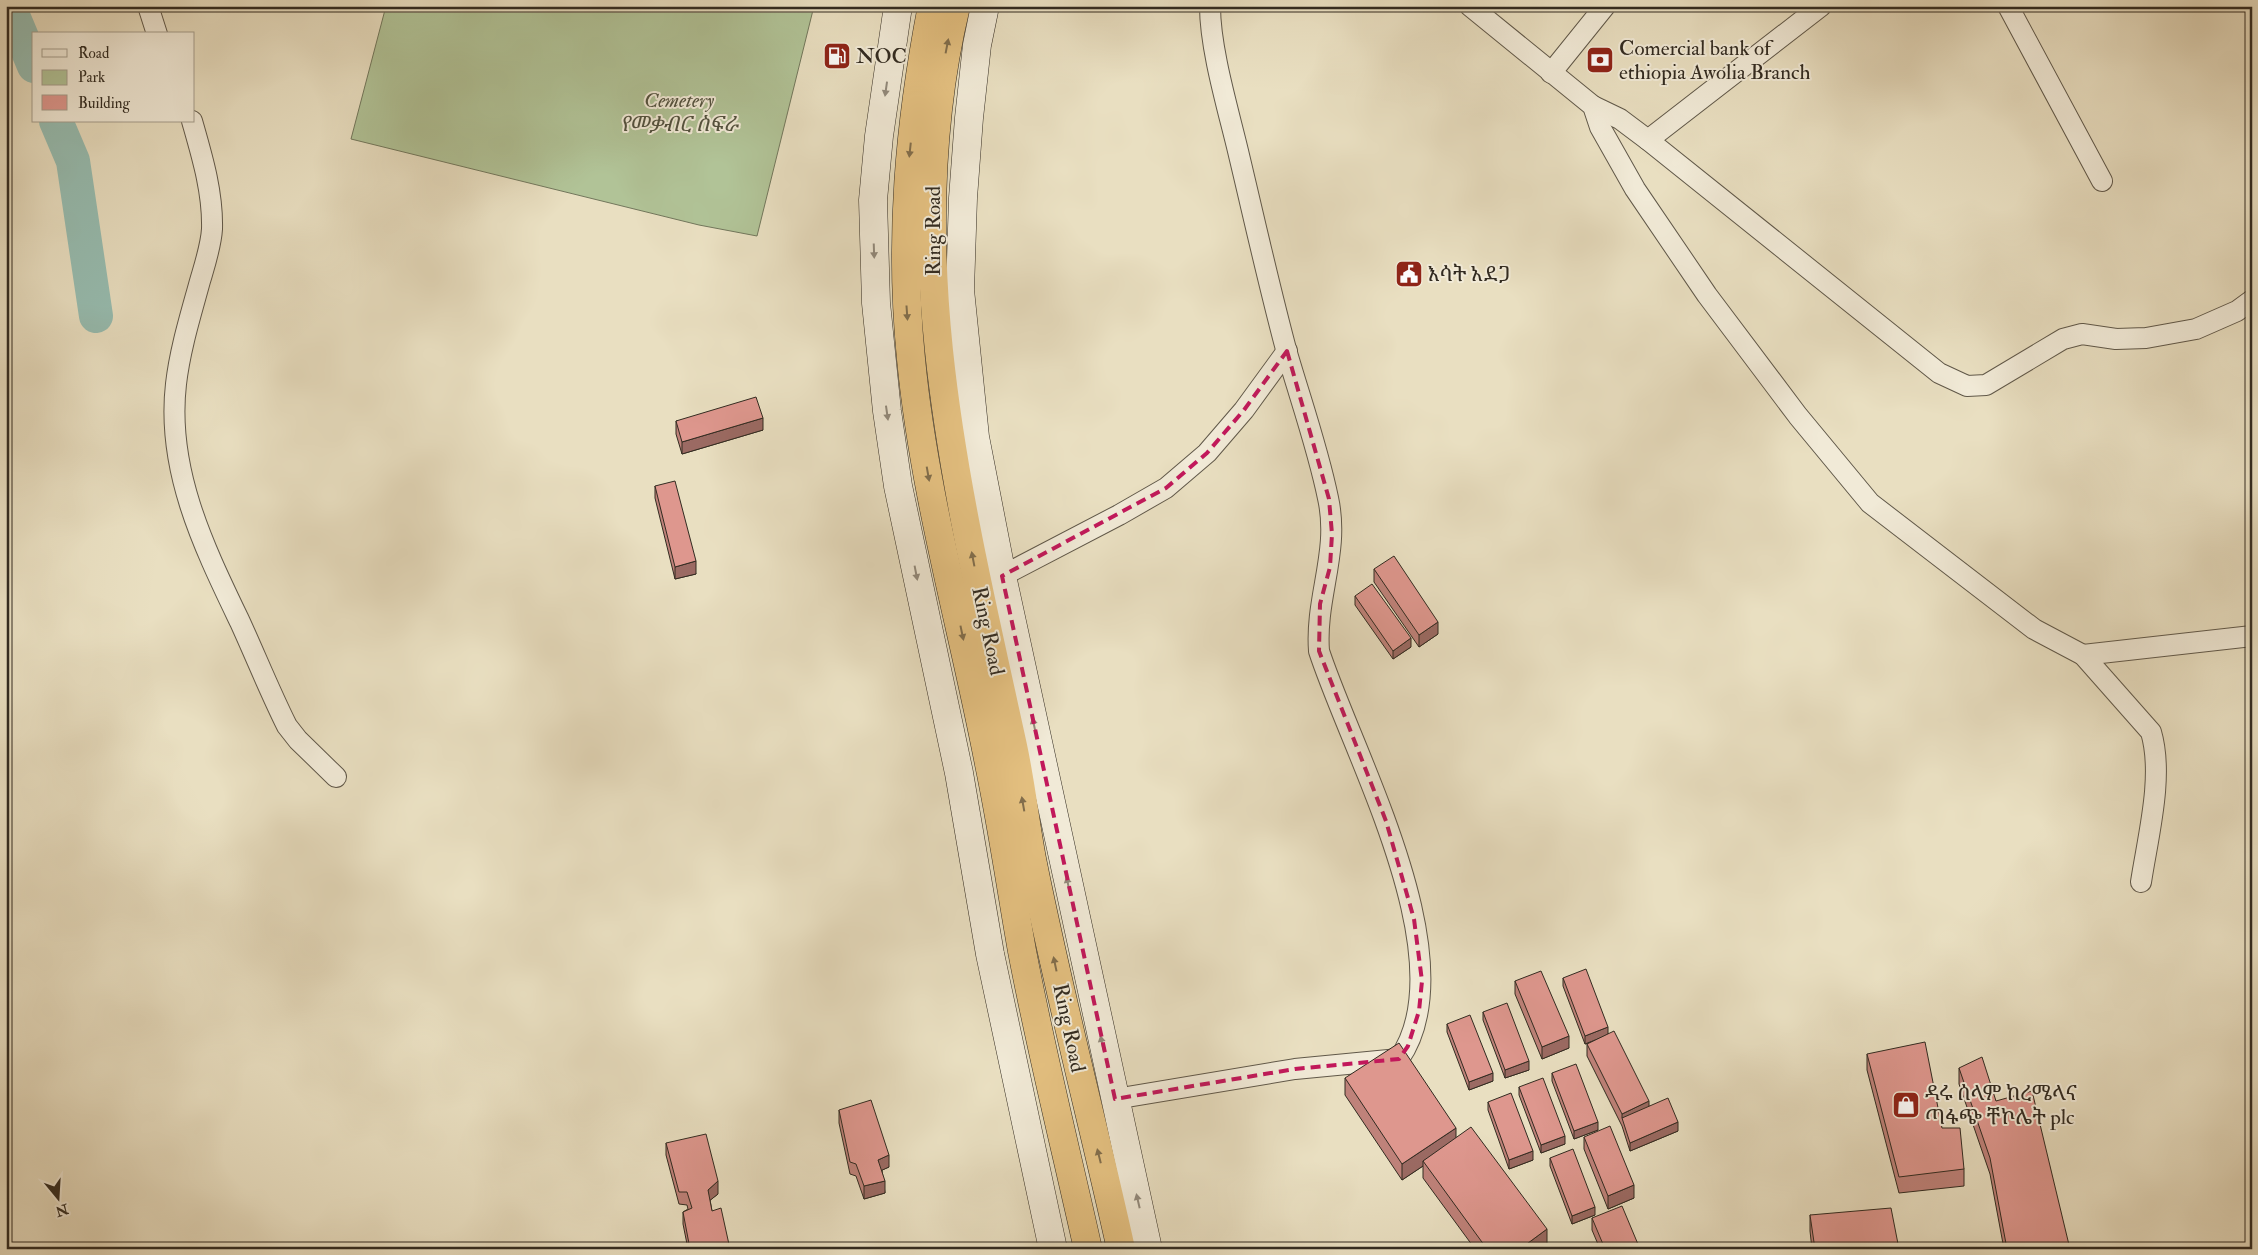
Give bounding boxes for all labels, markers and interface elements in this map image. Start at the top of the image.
legend [32,32,195,122]
place label: Comercial bank of ethiopia Awolia Branch [1619,35,1811,86]
one-way arrow [943,39,951,54]
fuel station icon: NOC [822,41,852,71]
place label: NOC [856,43,907,70]
text: Road [78,44,110,63]
bank icon: Comercial bank of ethiopia Awolia Branch [1585,45,1615,75]
text: Park [78,68,105,87]
one-way arrow [882,81,890,97]
park label: Cemetery የመቃብር ስፍራ [620,87,740,138]
text: Building [78,94,130,113]
one-way arrow [906,143,914,159]
street label: Ring Road [920,185,947,276]
one-way arrow [870,243,878,259]
public building icon: እሳት አደጋ [1394,259,1424,289]
place label: እሳት አደጋ [1428,261,1511,288]
one-way arrow [904,305,912,321]
one-way arrow [883,405,891,421]
one-way arrow [924,466,932,482]
one-way arrow [968,551,976,567]
one-way arrow [912,565,920,580]
street label: Ring Road [965,584,1011,679]
one-way arrow [958,625,966,641]
one-way arrow [1030,717,1038,732]
one-way arrow [1018,796,1026,812]
one-way arrow [1064,876,1072,891]
one-way arrow [1051,956,1059,971]
street label: Ring Road [1046,981,1092,1076]
one-way arrow [1098,1035,1106,1050]
place label: ዳሩ ሰላም ከረሜላና ጣፋጭ ቸኮሌት plc [1925,1080,2077,1131]
shop icon: ዳሩ ሰላም ከረሜላና ጣፋጭ ቸኮሌት plc [1891,1090,1921,1120]
one-way arrow [1095,1149,1103,1164]
north arrow [32,1172,82,1222]
one-way arrow [1133,1193,1141,1209]
text: N [53,1200,71,1220]

